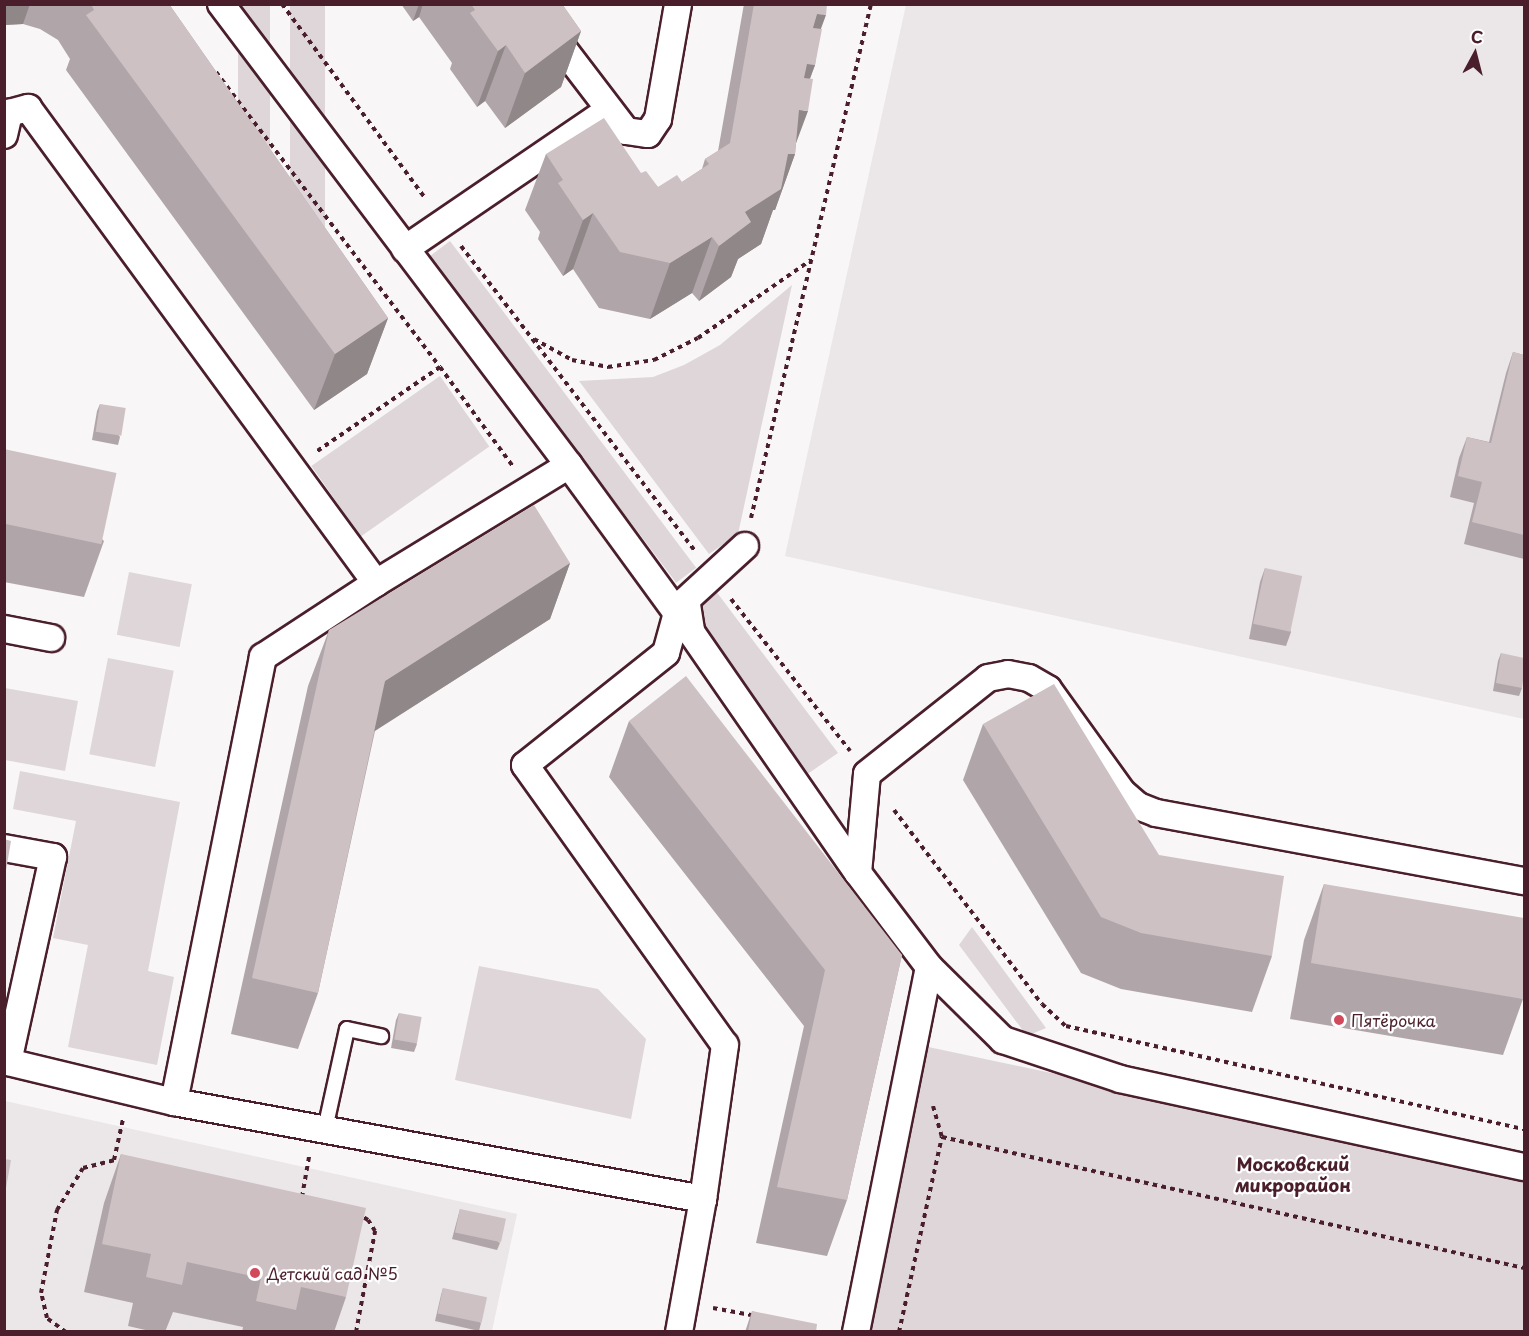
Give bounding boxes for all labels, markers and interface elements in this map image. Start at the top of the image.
text: С [1470,23,1485,49]
north arrow [1445,24,1505,84]
place label: Пятёрочка [1351,1010,1436,1030]
marker: Пятёрочка [1332,1013,1346,1027]
district label: Московский микрорайон [1235,1154,1351,1196]
place label: Детский сад №5 [267,1263,399,1283]
marker: Детский сад №5 [248,1266,262,1280]

